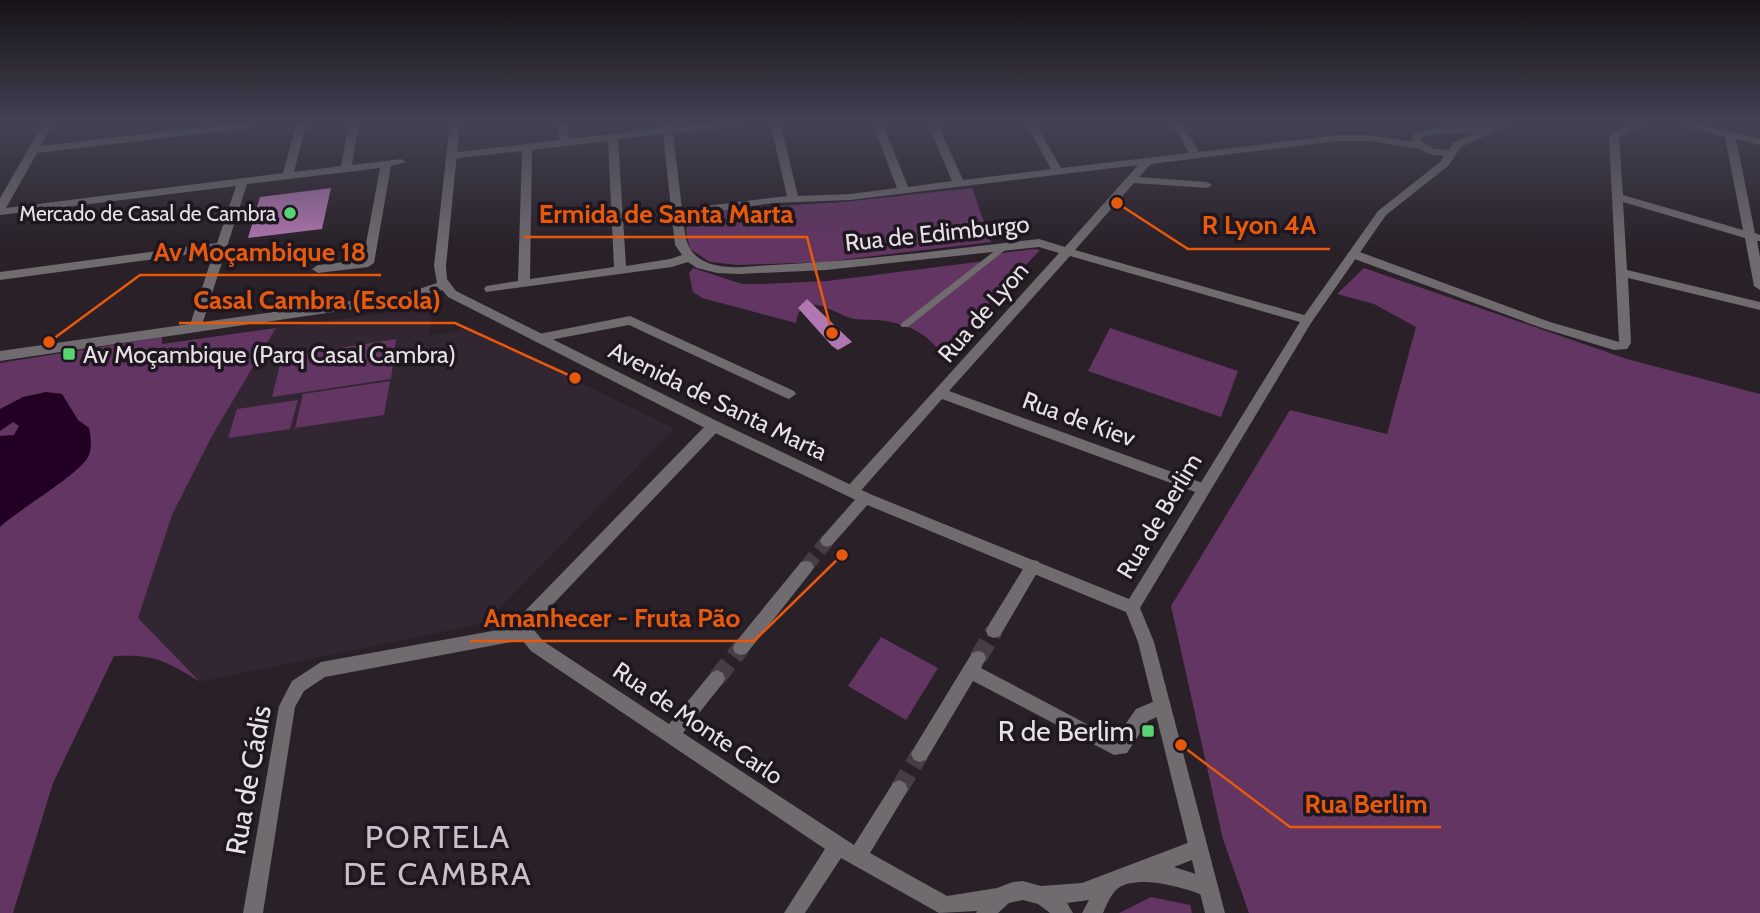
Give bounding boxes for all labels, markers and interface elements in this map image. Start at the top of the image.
callout: Ermida de Santa Marta [524,190,807,237]
text: Ermida de Santa Marta [539,198,793,230]
place label: Mercado de Casal de Cambra [19,201,276,226]
callout: R Lyon 4A [1188,202,1330,249]
marker: Mercado de Casal de Cambra [282,205,298,221]
street label: Rua de Edimburgo [843,209,1031,257]
text: R Lyon 4A [1202,209,1317,241]
callout: Av Moçambique 18 [140,228,381,275]
text: Av Moçambique 18 [154,236,366,268]
street label: Rua de Lyon [932,256,1034,368]
callout: Casal Cambra (Escola) [179,276,455,323]
text: Casal Cambra (Escola) [193,284,441,316]
street label: Avenida de Santa Marta [604,335,832,467]
place label: Av Moçambique (Parq Casal Cambra) [83,340,456,369]
marker: Av Moçambique (Parq Casal Cambra) [61,346,77,362]
street label: Rua de Kiev [1019,385,1140,453]
street label: Rua de Berlim [1110,448,1208,584]
callout: Amanhecer - Fruta Pão [470,594,754,641]
text: Amanhecer - Fruta Pão [484,602,740,634]
street label: Rua de Monte Carlo [608,655,788,791]
street label: Rua de Cádis [218,703,278,857]
place label: R de Berlim [998,714,1134,748]
marker: R de Berlim [1140,723,1156,739]
callout: Rua Berlim [1290,780,1441,827]
text: Rua Berlim [1304,788,1428,820]
district label: PORTELA DE CAMBRA [343,817,533,893]

